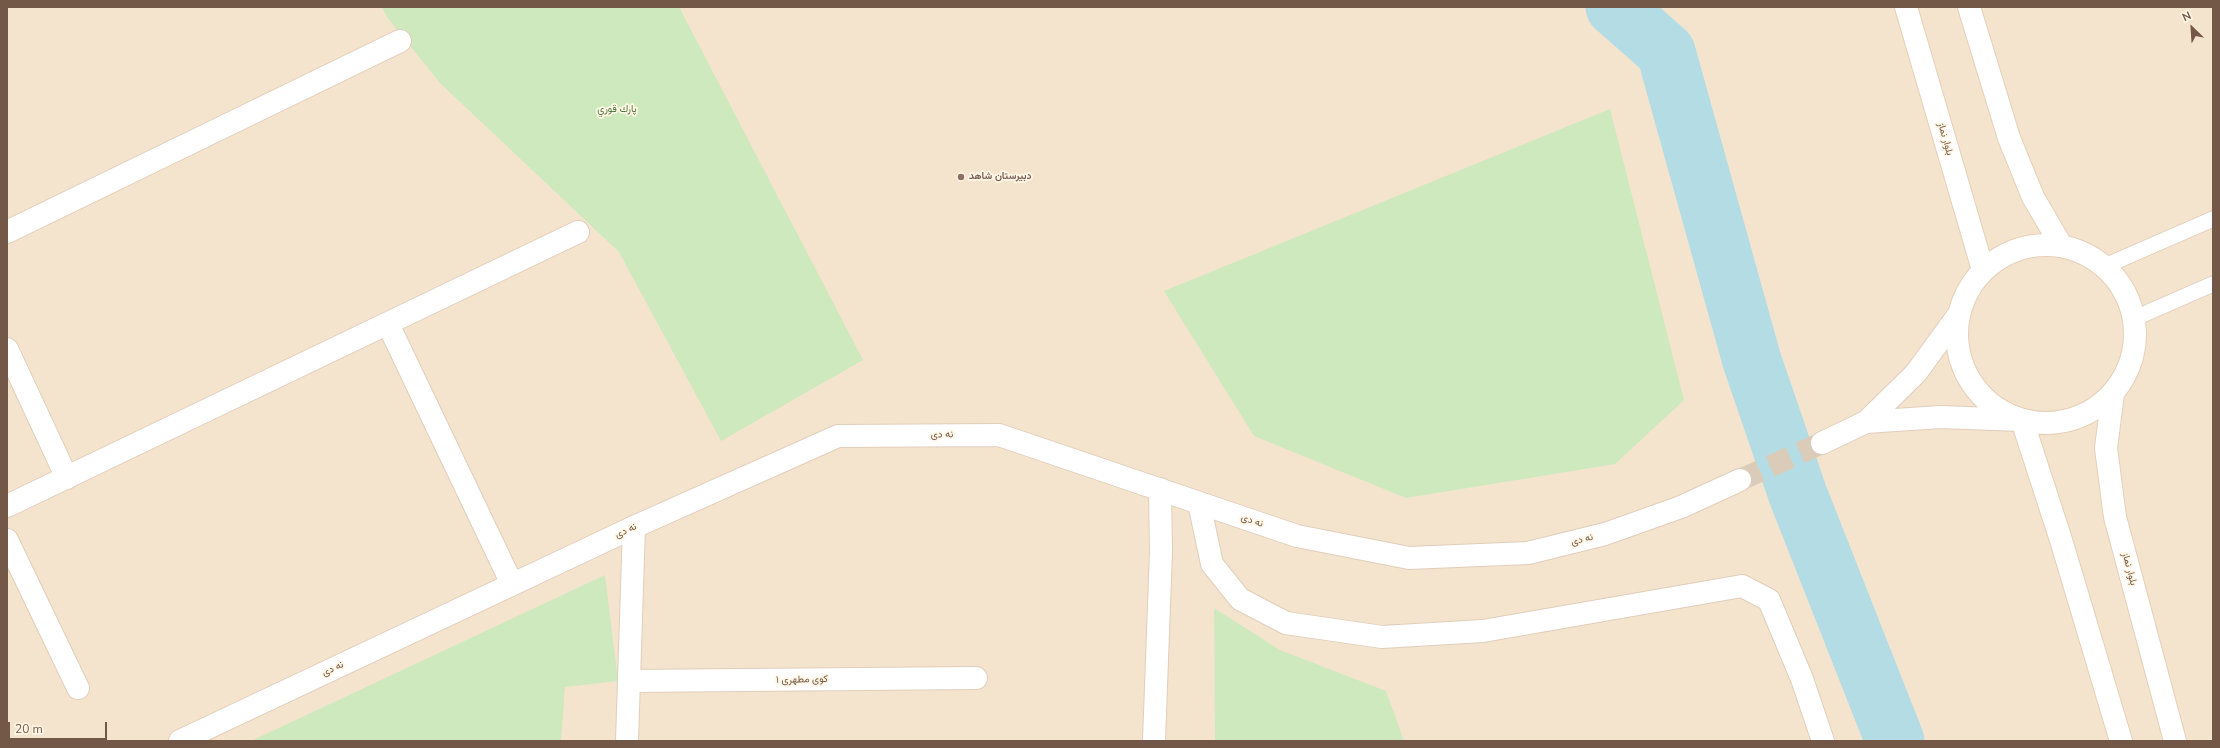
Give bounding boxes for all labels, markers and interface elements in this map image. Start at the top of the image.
north arrow [2172,8,2212,48]
text: N [2180,8,2194,25]
park label: پارك قوري [597,104,637,116]
street label: بلوار نماز [1935,121,1955,157]
place label: دبیرستان شاهد [969,171,1032,183]
marker: دبیرستان شاهد [956,172,966,182]
street label: نه دی [931,429,953,441]
street label: نه دی [1239,512,1265,530]
street label: نه دی [613,521,639,541]
street label: نه دی [1570,531,1594,549]
street label: بلوار نماز [2119,551,2139,587]
street label: نه دی [320,659,346,679]
street label: کوی مطهری ۱ [776,674,828,686]
scale bar [10,714,109,740]
text: 20 m [15,721,43,737]

